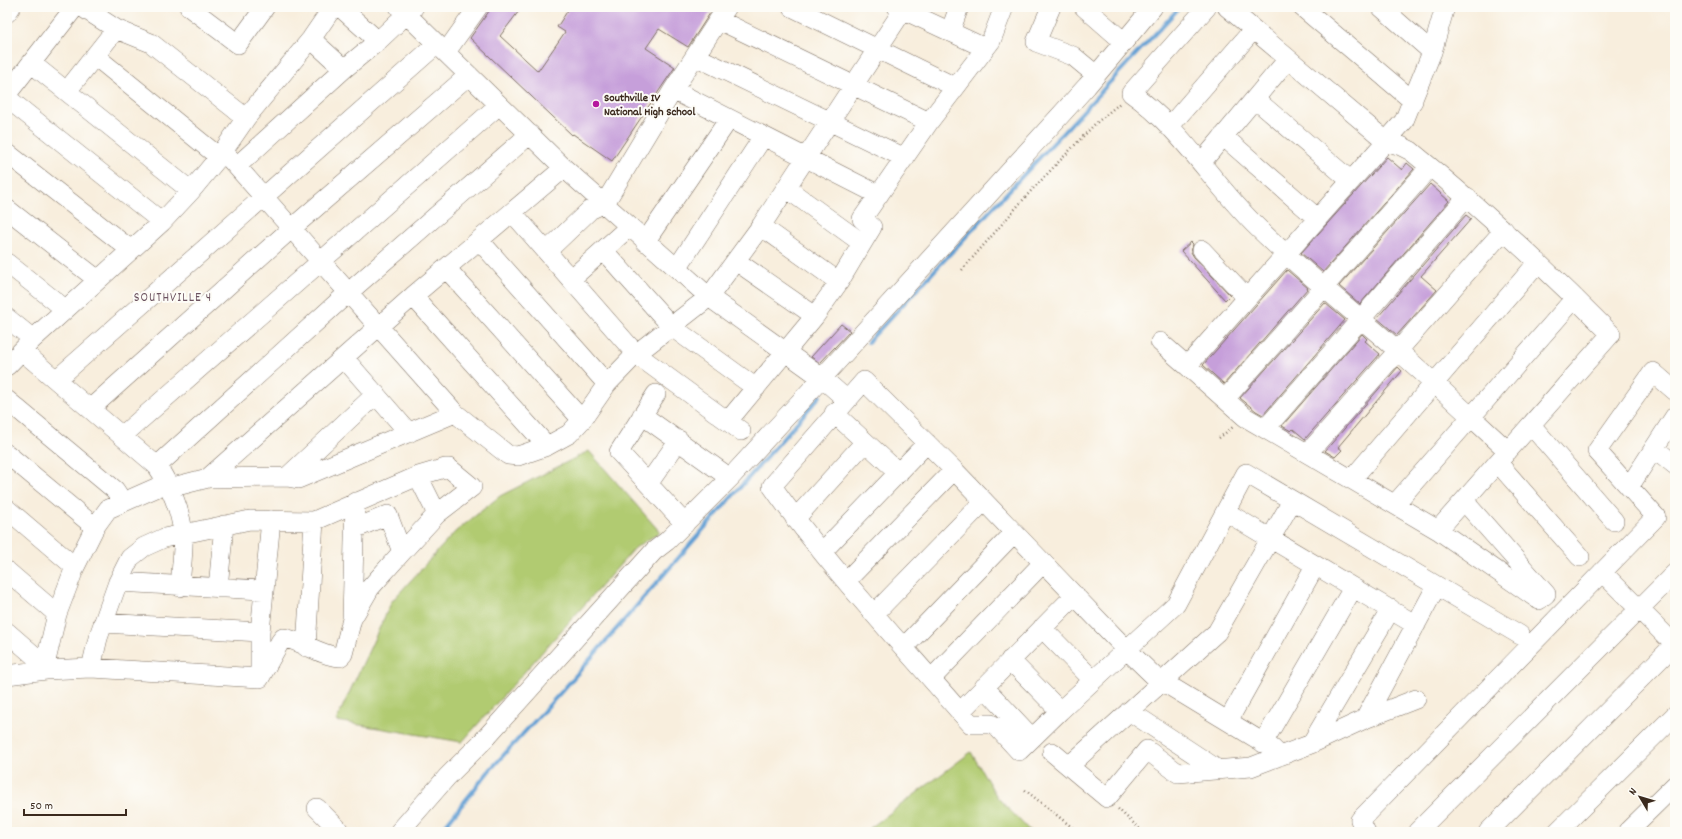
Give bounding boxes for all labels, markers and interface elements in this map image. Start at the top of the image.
place label: Southville IV National High School [604,90,695,121]
marker: Southville IV National High School [591,99,601,109]
district label: SOUTHVILLE 4 [134,289,212,308]
north arrow [1620,777,1660,817]
text: N [1626,785,1642,799]
scale bar [24,791,126,817]
text: 50 m [30,798,53,815]

